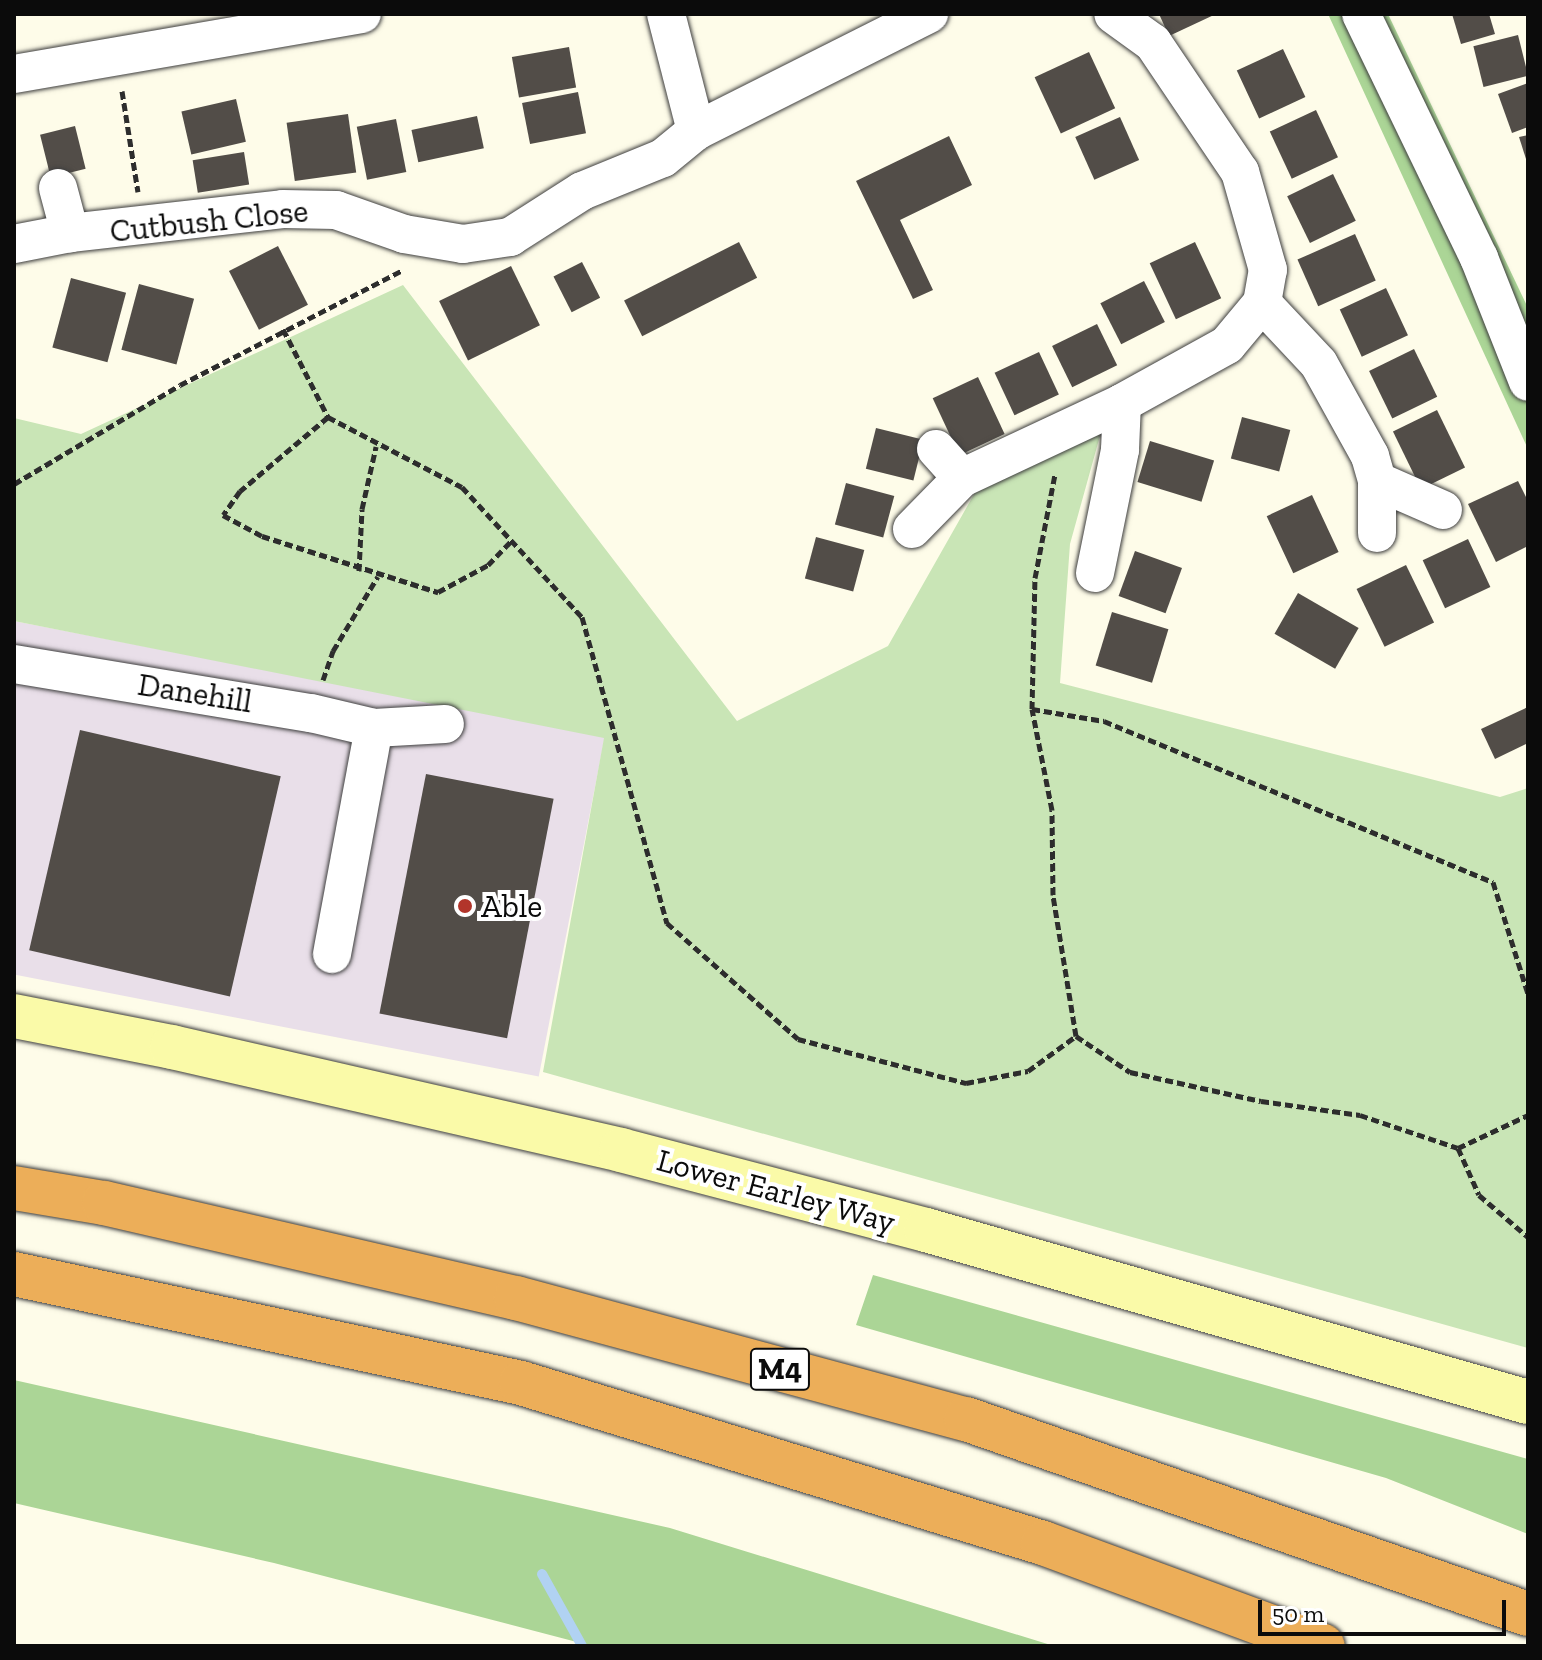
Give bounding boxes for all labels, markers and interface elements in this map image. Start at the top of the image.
street label: Cutbush Close [108,191,310,251]
street label: Danehill [135,665,255,721]
place label: Able [481,887,542,925]
marker: Able [456,897,474,915]
street label: Lower Earley Way [652,1140,900,1242]
road number: M4 [748,1343,812,1395]
scale bar [1262,1584,1510,1634]
text: 50 m [1272,1599,1324,1628]

